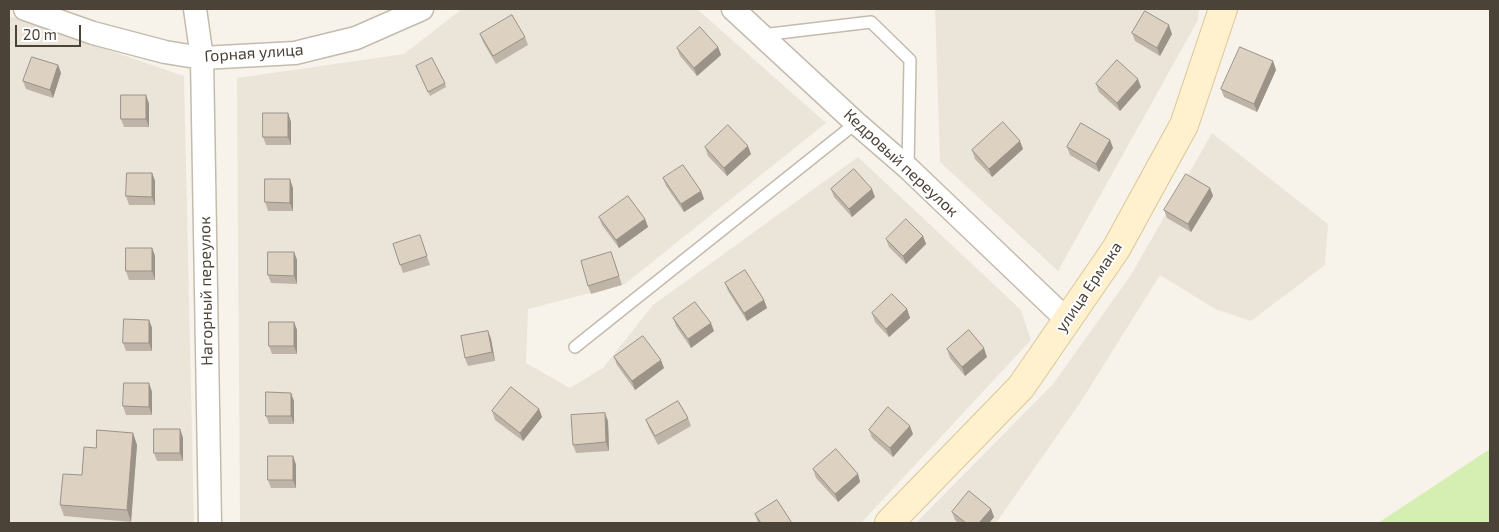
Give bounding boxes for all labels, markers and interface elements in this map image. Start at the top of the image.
scale bar [18,15,84,47]
text: 20 m [23,25,57,43]
street label: Горная улица [204,40,304,66]
street label: Кедровый переулок [840,105,962,221]
street label: Нагорный переулок [195,216,217,366]
street label: улица Ермака [1052,238,1126,336]

